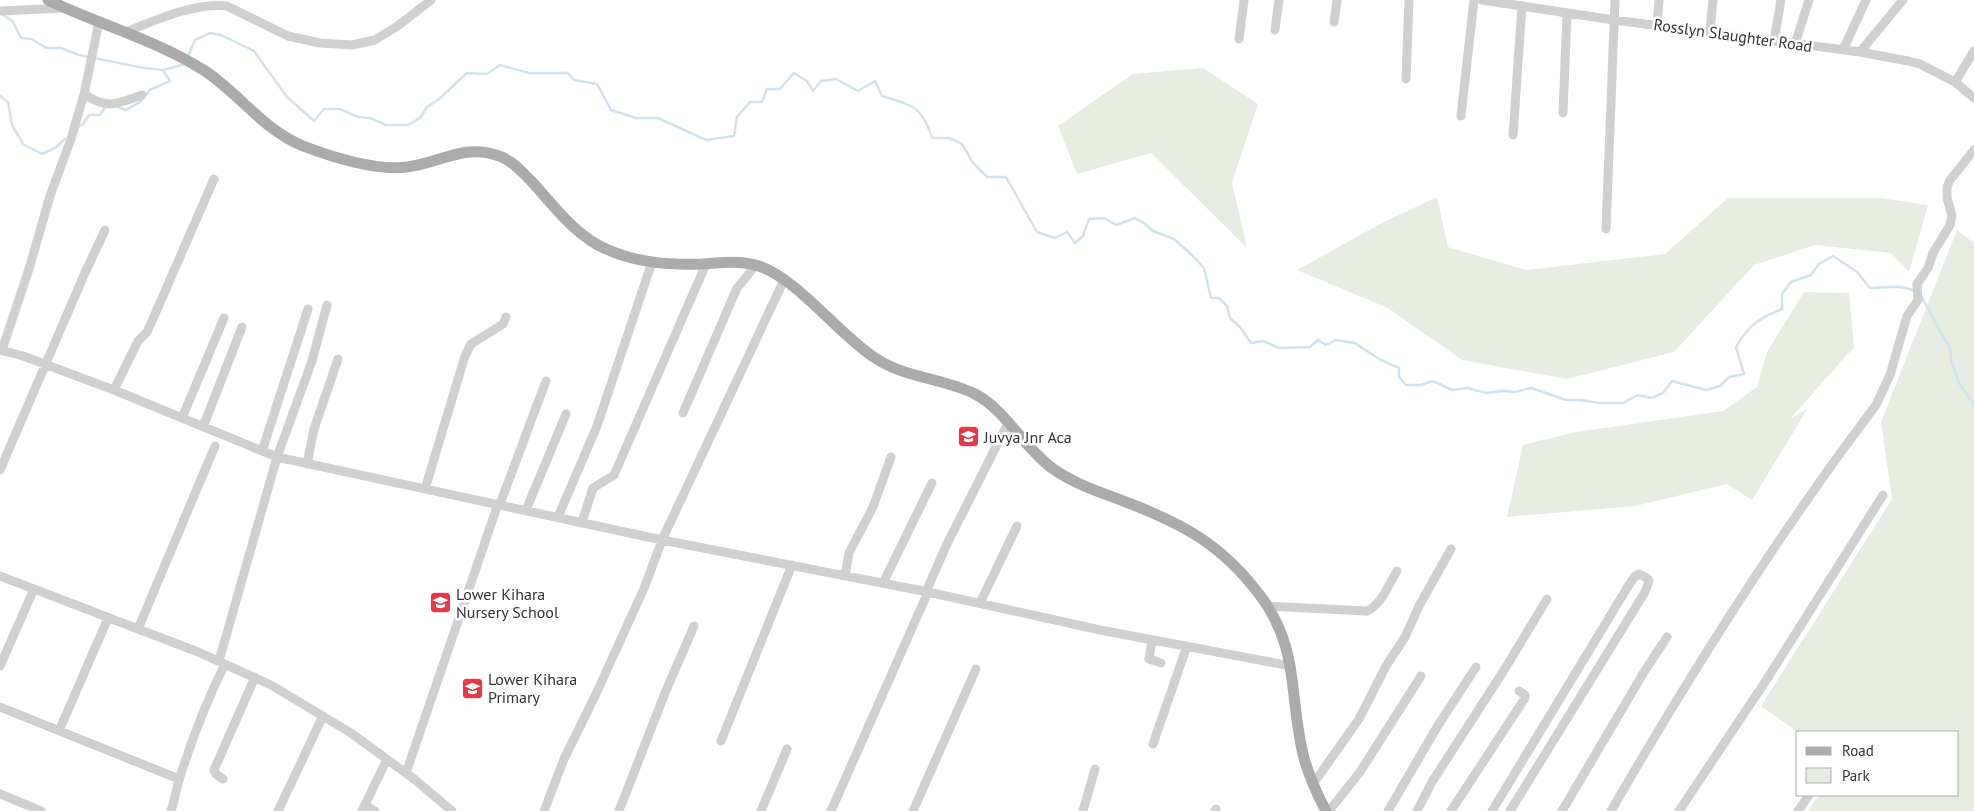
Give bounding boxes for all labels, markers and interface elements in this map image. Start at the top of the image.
street label: Rosslyn Slaughter Road [1652,14,1814,56]
school or university icon: Juvya Jnr Aca [956,425,980,449]
place label: Juvya Jnr Aca [983,427,1072,447]
place label: Lower Kihara Nursery School [456,584,559,622]
school or university icon: Lower Kihara Nursery School [428,591,452,615]
place label: Lower Kihara Primary [488,669,577,707]
school or university icon: Lower Kihara Primary [460,676,484,700]
legend [1796,731,1959,796]
text: Road [1842,741,1874,760]
text: Park [1842,766,1870,785]

